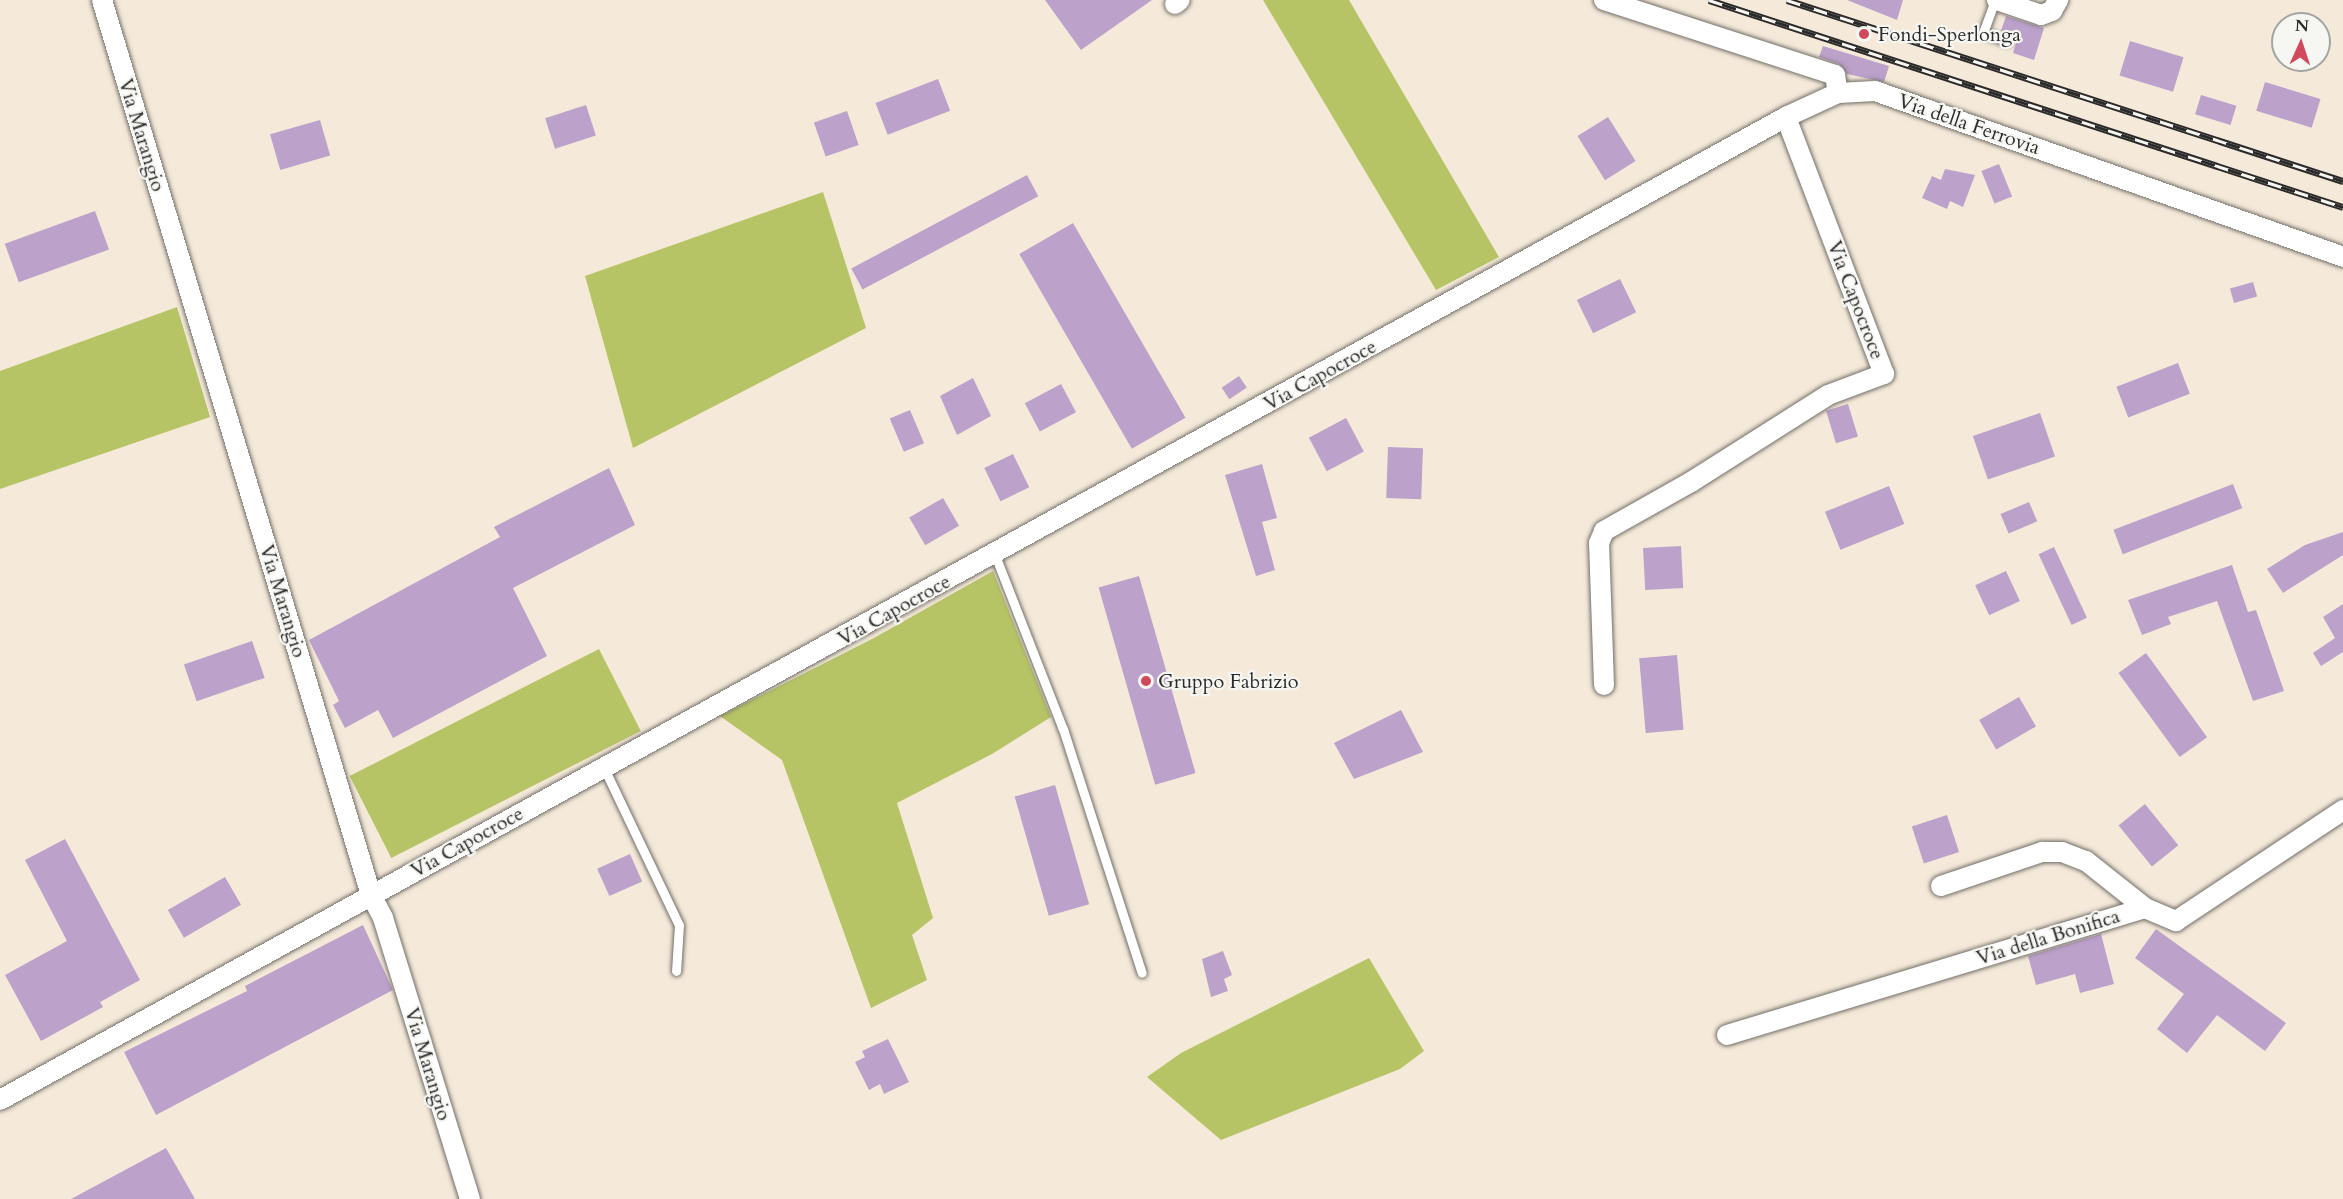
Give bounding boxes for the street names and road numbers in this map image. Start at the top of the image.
street label: Via Marangio [113,76,171,194]
street label: Via della Ferrovia [1895,88,2043,160]
street label: Via Capocroce [1822,237,1890,363]
street label: Via Capocroce [1259,334,1381,416]
street label: Via Marangio [254,542,312,660]
street label: Via Capocroce [833,569,955,651]
street label: Via Capocroce [406,801,528,883]
street label: Via della Bonifica [1973,904,2123,970]
street label: Via Marangio [399,1005,457,1123]

